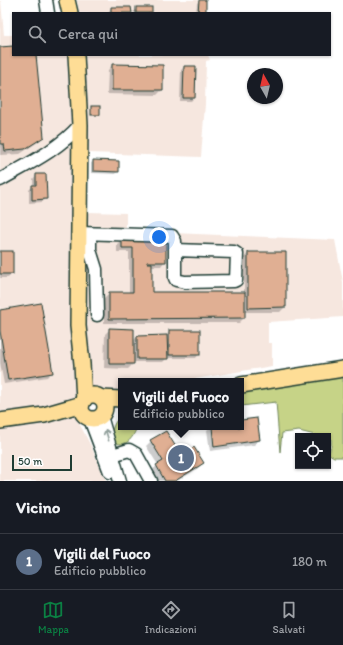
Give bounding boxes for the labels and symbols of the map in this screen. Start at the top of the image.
north arrow [247,68,283,104]
your location [149,227,169,247]
one-way arrow [103,429,110,442]
pin: 1 [168,443,194,473]
scale bar [12,453,72,472]

